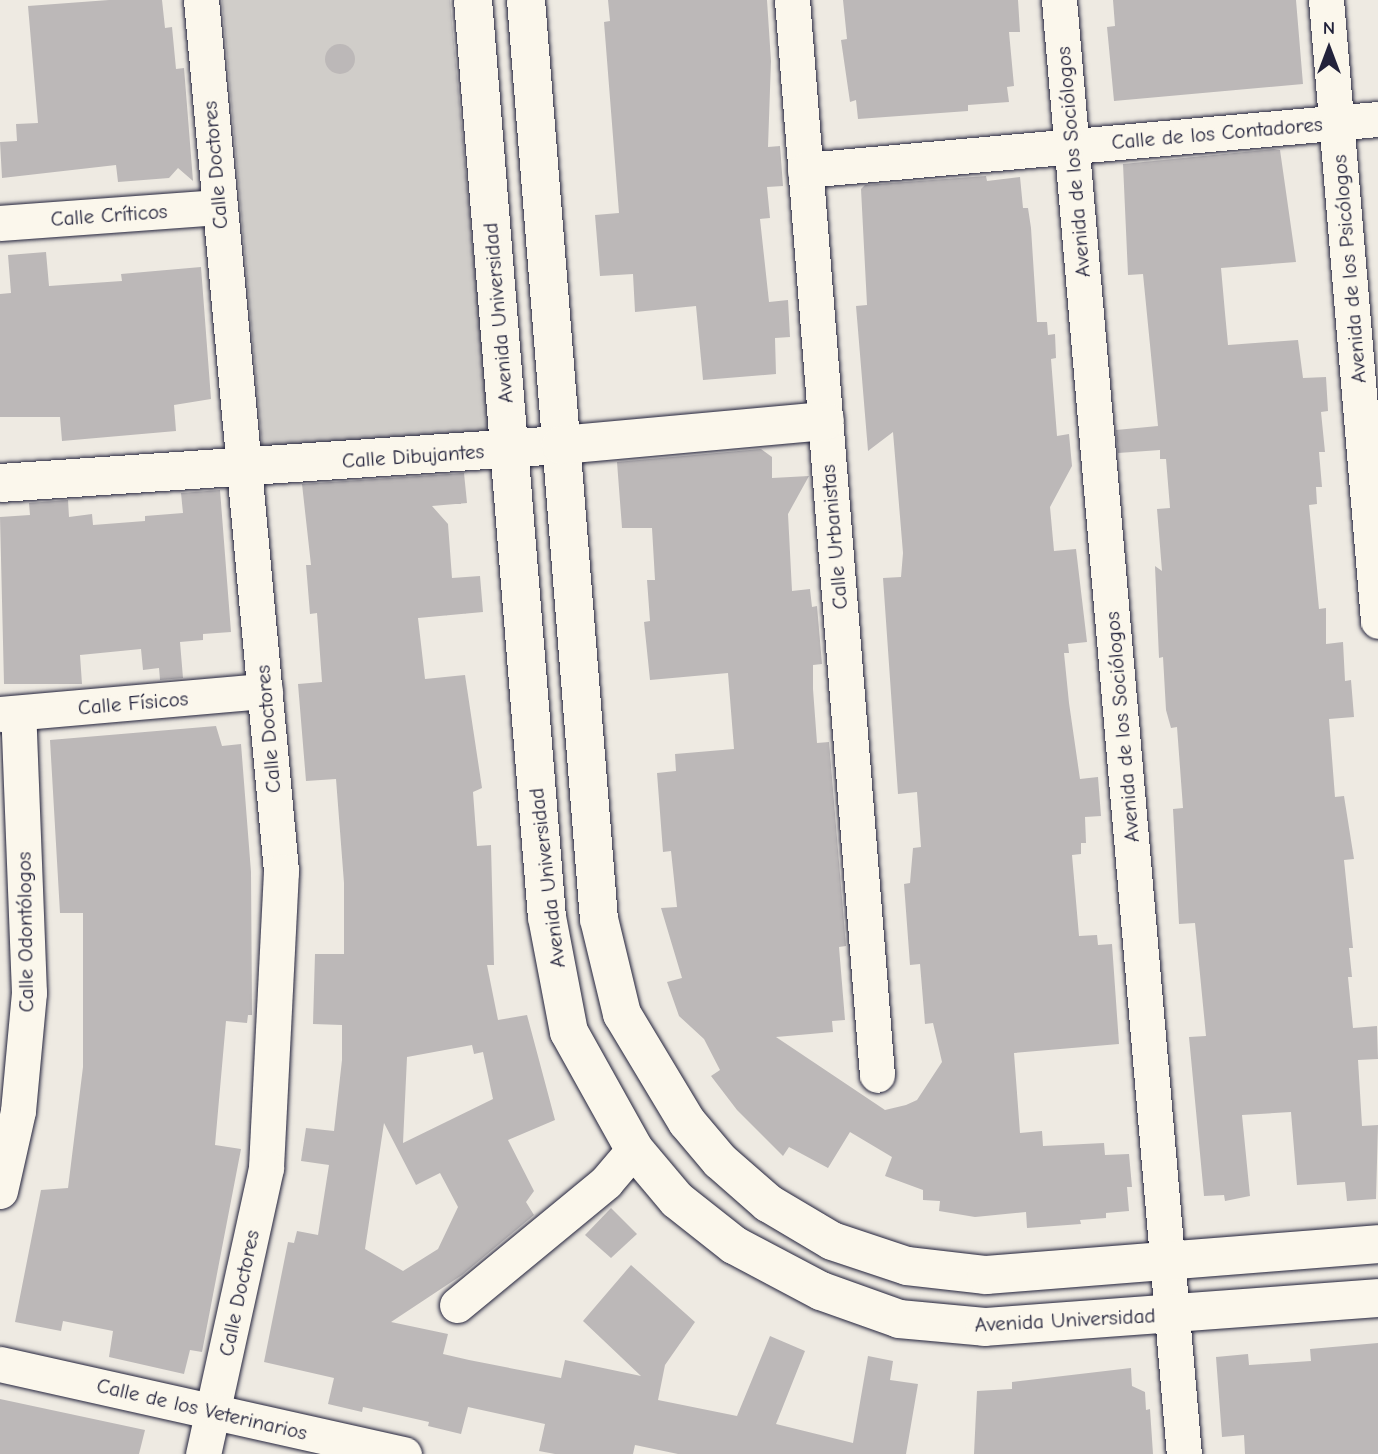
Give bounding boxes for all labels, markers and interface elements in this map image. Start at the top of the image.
north arrow [1294,14,1364,84]
text: N [1323,17,1335,39]
street label: Avenida de los Sociólogos [1050,46,1096,278]
street label: Calle Doctores [197,100,233,230]
street label: Calle de los Contadores [1110,111,1324,155]
street label: Avenida de los Psicólogos [1326,154,1372,384]
street label: Calle Críticos [50,198,168,232]
street label: Avenida Universidad [478,222,518,404]
street label: Calle Dibujantes [341,438,485,474]
street label: Calle Urbanistas [815,463,853,611]
street label: Avenida de los Sociólogos [1099,611,1145,843]
street label: Calle Doctores [250,664,286,794]
street label: Calle Físicos [77,686,189,720]
street label: Avenida Universidad [523,787,571,969]
street label: Calle Odontólogos [11,851,39,1013]
street label: Calle Doctores [213,1227,265,1359]
street label: Avenida Universidad [974,1303,1156,1337]
street label: Calle de los Veterinarios [94,1373,310,1445]

